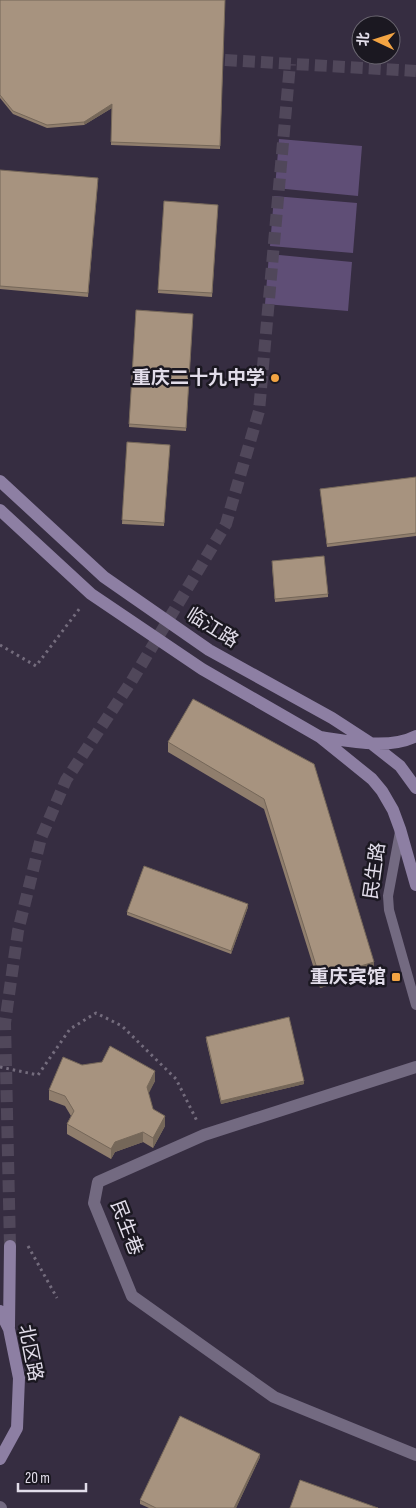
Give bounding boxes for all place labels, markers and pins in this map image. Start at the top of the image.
place label: 重庆二十九中学 [132,367,265,390]
marker: 重庆二十九中学 [269,372,281,384]
place label: 重庆宾馆 [310,966,386,989]
marker: 重庆宾馆 [390,971,402,983]

